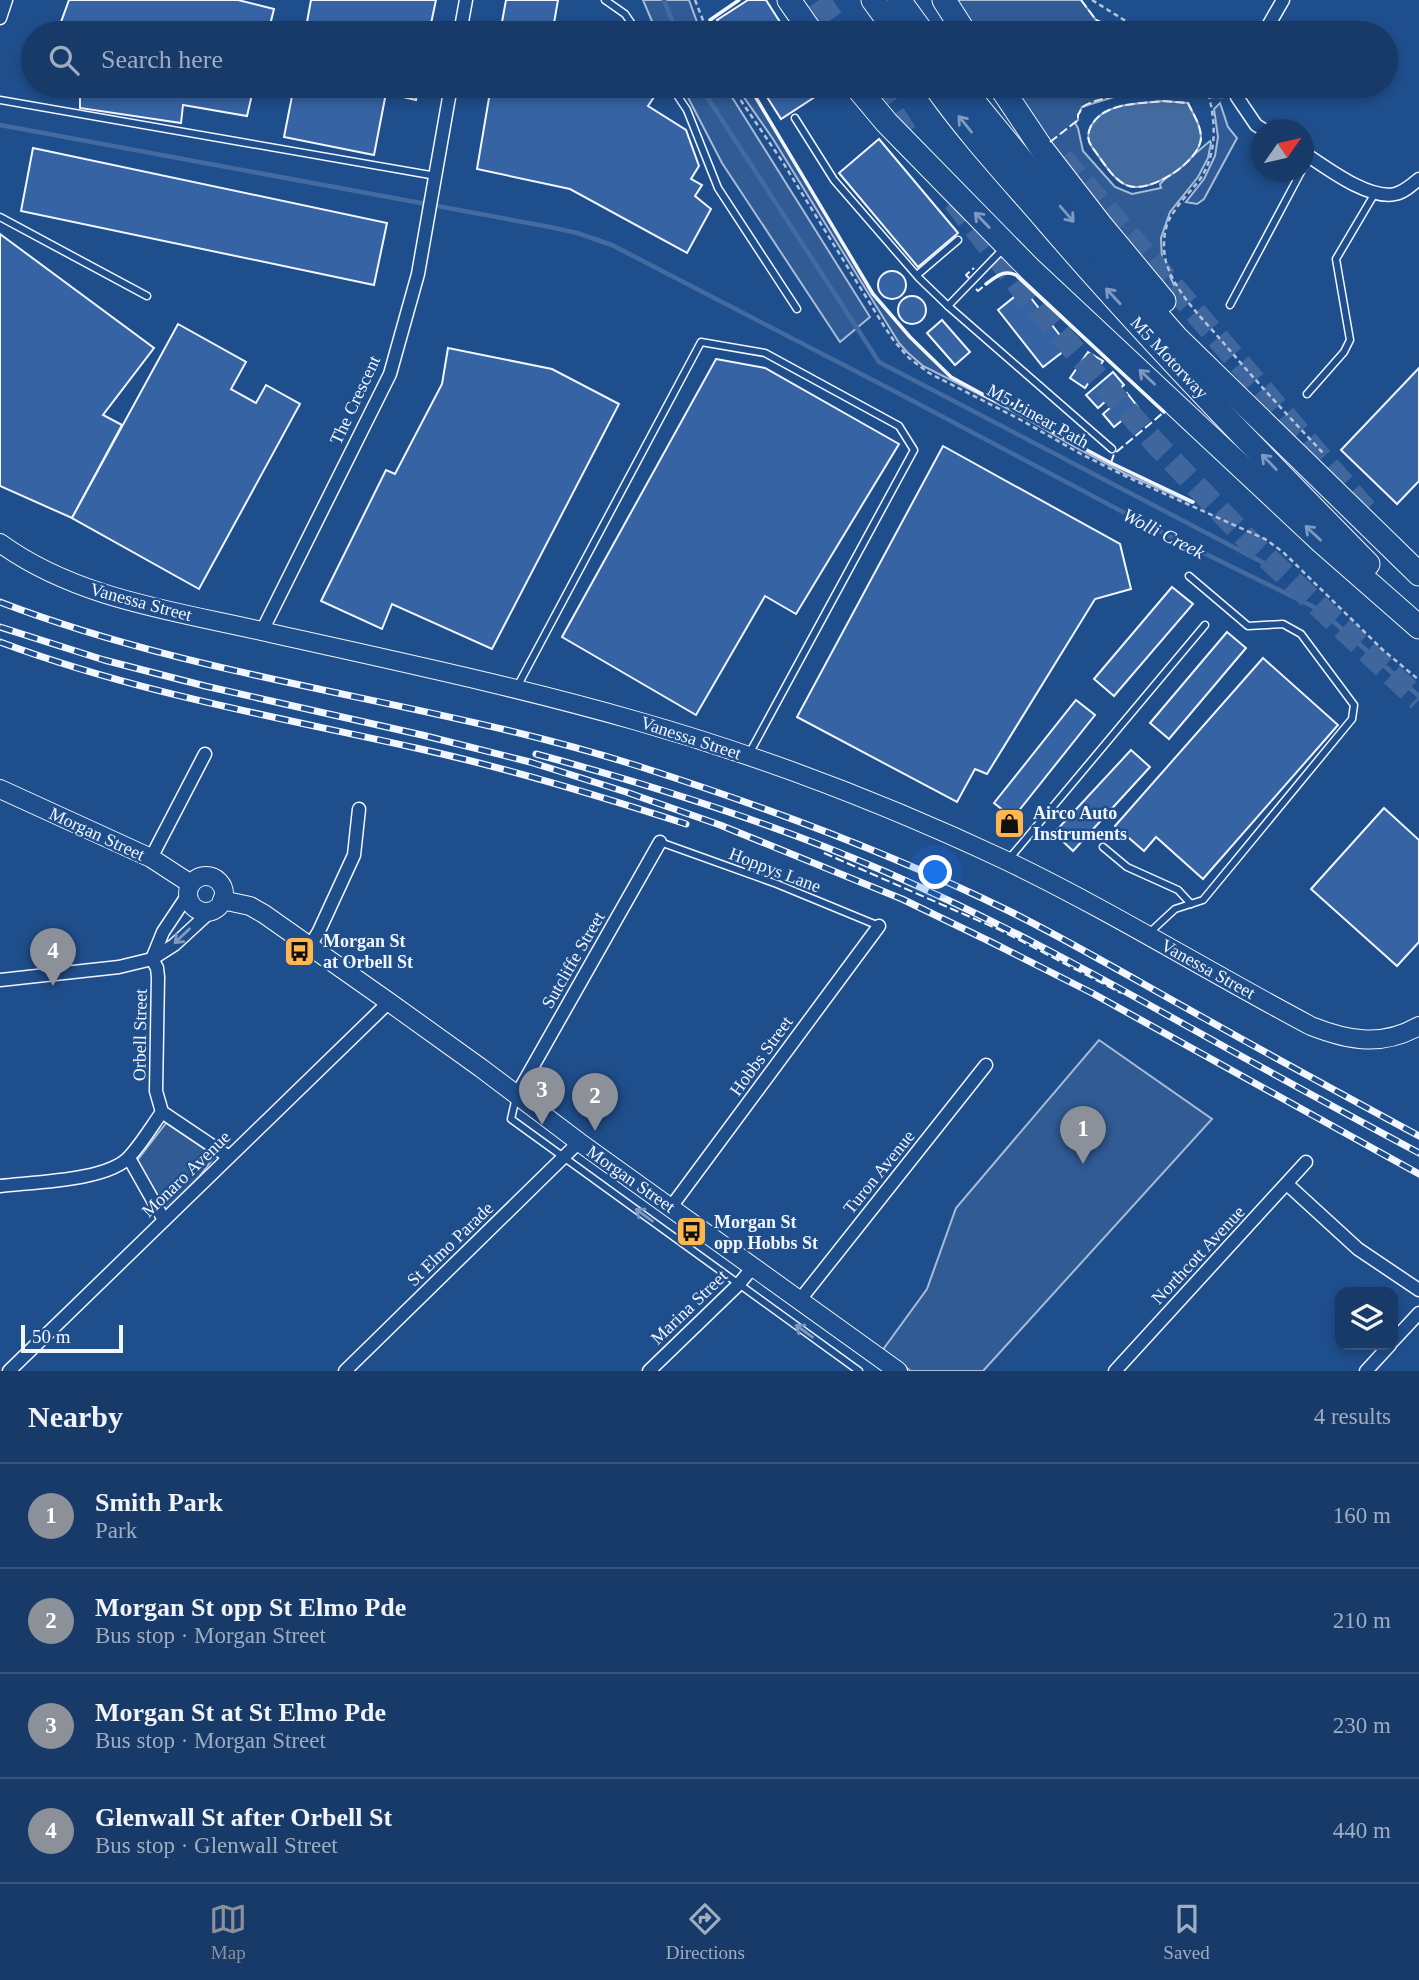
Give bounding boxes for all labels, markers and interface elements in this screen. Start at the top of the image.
search box [21,21,1398,98]
icon: search [45,41,83,79]
text: Search here [101,45,223,74]
one-way arrow [957,115,972,134]
north arrow [1251,119,1314,182]
one-way arrow [1059,204,1075,222]
one-way arrow [974,212,991,229]
one-way arrow [1105,288,1122,305]
street label: M5 Motorway [1127,313,1212,403]
street label: The Crescent [326,353,384,447]
one-way arrow [1139,369,1156,386]
street label: M5 Linear Path [984,380,1092,452]
one-way arrow [1260,454,1277,471]
water label: Wolli Creek [1119,504,1209,563]
one-way arrow [1304,525,1321,542]
street label: Vanessa Street [88,579,194,625]
street label: Vanessa Street [638,712,744,764]
street label: Morgan Street [46,803,148,865]
place label: Airco Auto Instruments [1033,803,1127,844]
shop icon: Airco Auto Instruments [993,806,1027,840]
street label: Hoppys Lane [726,843,824,897]
your location [918,855,952,889]
street label: Sutcliffe Street [537,908,609,1012]
pin: 4 [30,928,76,986]
one-way arrow [174,928,191,945]
place label: Morgan St at Orbell St [323,931,413,972]
bus stop icon: Morgan St at Orbell St [283,934,317,968]
street label: Vanessa Street [1157,935,1259,1003]
street label: Orbell Street [129,989,151,1081]
street label: Hobbs Street [725,1012,797,1100]
pin: 3 [519,1067,565,1125]
pin: 2 [572,1073,618,1131]
pin: 1 [1060,1106,1106,1164]
street label: Turon Avenue [839,1126,919,1218]
street label: Monaro Avenue [138,1127,234,1221]
street label: Morgan Street [583,1141,679,1217]
street label: St Elmo Parade [403,1198,497,1290]
street label: Northcott Avenue [1147,1202,1249,1308]
one-way arrow [635,1208,654,1222]
place label: Morgan St opp Hobbs St [714,1212,818,1253]
bus stop icon: Morgan St opp Hobbs St [674,1215,708,1249]
street label: Marina Street [647,1266,731,1348]
map controls [1335,1287,1398,1350]
button: layers [1335,1287,1398,1350]
scale bar [21,1322,122,1354]
one-way arrow [795,1323,814,1338]
text: 50 m [32,1326,71,1347]
text: Nearby [28,1400,123,1433]
text: 4 results [1314,1404,1391,1429]
text: Smith Park [95,1488,223,1517]
text: 1 [45,1503,57,1528]
text: 160 m [1333,1503,1391,1528]
text: Park [95,1518,137,1543]
text: Morgan St opp St Elmo Pde [95,1593,406,1622]
text: 2 [45,1608,57,1633]
text: 210 m [1333,1608,1391,1633]
text: Bus stop · Morgan Street [95,1623,326,1648]
text: Morgan St at St Elmo Pde [95,1698,386,1727]
text: 3 [45,1713,57,1738]
text: 230 m [1333,1713,1391,1738]
text: Bus stop · Morgan Street [95,1728,326,1753]
text: Glenwall St after Orbell St [95,1803,392,1832]
text: 4 [45,1818,57,1843]
text: 440 m [1333,1818,1391,1843]
text: Bus stop · Glenwall Street [95,1833,338,1858]
tab: Map [209,1900,247,1964]
tab: Directions [666,1900,745,1964]
tab: Saved [1163,1900,1210,1964]

